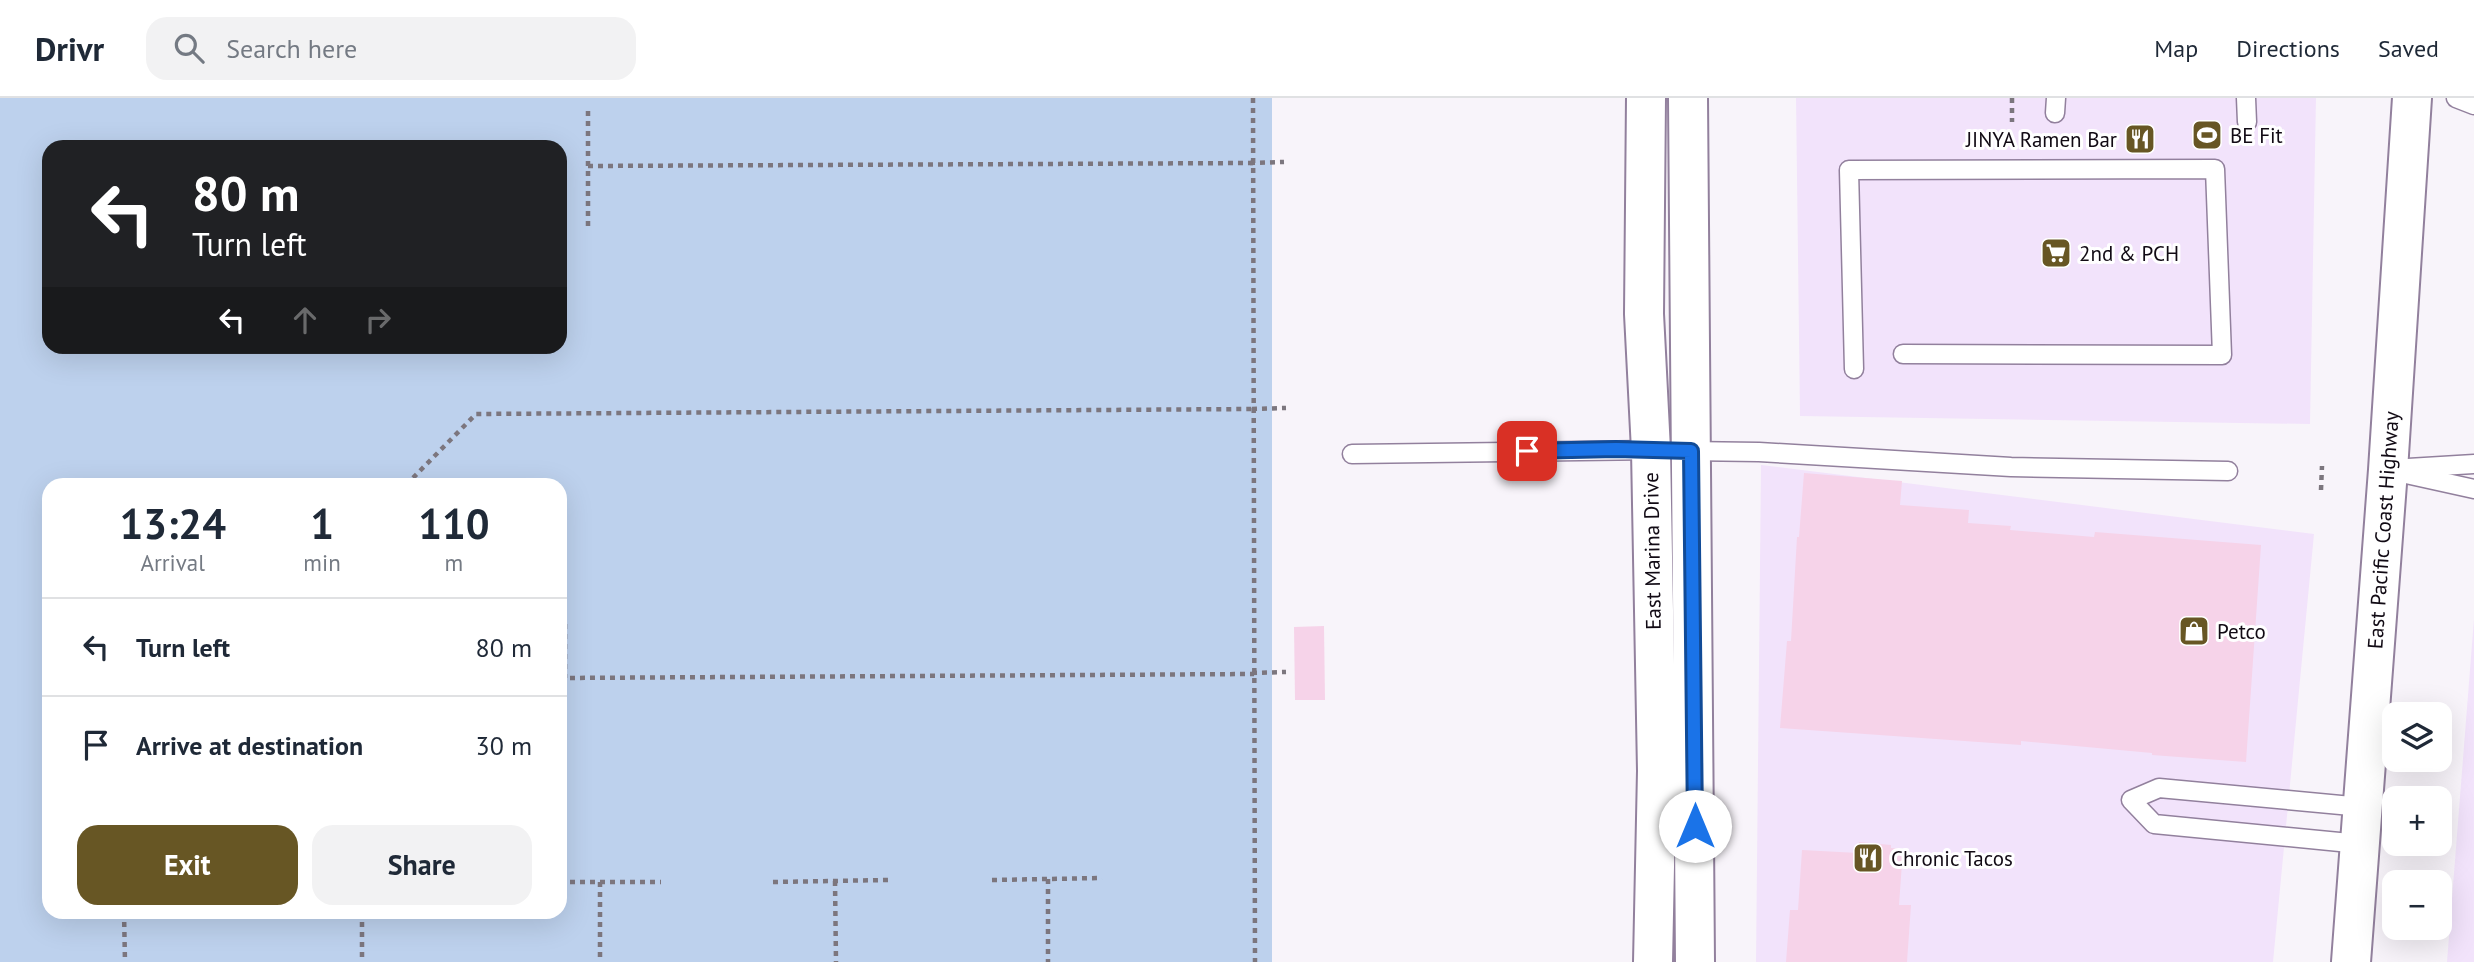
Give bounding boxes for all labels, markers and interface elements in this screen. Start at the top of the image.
search box [146,17,636,80]
text: Drivr [35,27,104,70]
icon: search [170,29,208,67]
text: Search here [226,32,357,65]
text: Map [2154,33,2198,64]
text: Directions [2236,33,2340,64]
text: Saved [2378,33,2439,64]
sports icon: BE Fit [2190,118,2224,152]
restaurant icon: JINYA Ramen Bar [2123,122,2157,156]
place label: BE Fit [2230,122,2283,149]
place label: JINYA Ramen Bar [1965,126,2117,153]
text: 80 m [192,161,299,225]
icon: left [77,168,168,259]
text: Turn left [192,223,307,265]
supermarket icon: 2nd & PCH [2039,236,2073,270]
place label: 2nd & PCH [2079,240,2179,267]
icon: left [213,301,251,339]
icon: ahead [286,301,324,339]
icon: right [359,301,397,339]
street label: East Pacific Coast Highway [2361,410,2405,650]
pin [1497,421,1557,481]
icon: arrive [1508,432,1546,470]
street label: East Marina Drive [1637,472,1667,630]
text: 13:24 [119,496,226,551]
text: 1 [310,496,334,551]
text: 110 [418,496,490,551]
text: Arrival [140,548,205,577]
text: min [303,548,341,577]
text: m [445,548,463,577]
shop icon: Petco [2177,614,2211,648]
place label: Petco [2217,618,2266,645]
icon: left [77,628,115,666]
text: Turn left [136,631,230,664]
text: 80 m [476,631,532,664]
map controls [2382,702,2452,940]
button: layers [2382,702,2452,772]
icon: arrive [77,726,115,764]
text: Arrive at destination [136,729,363,762]
text: 30 m [476,729,532,762]
button: + [2382,786,2452,856]
position arrow [1658,789,1732,863]
button: Exit [77,825,298,905]
button: Share [312,825,532,905]
restaurant icon: Chronic Tacos [1851,841,1885,875]
place label: Chronic Tacos [1891,845,2013,872]
button: − [2382,870,2452,940]

